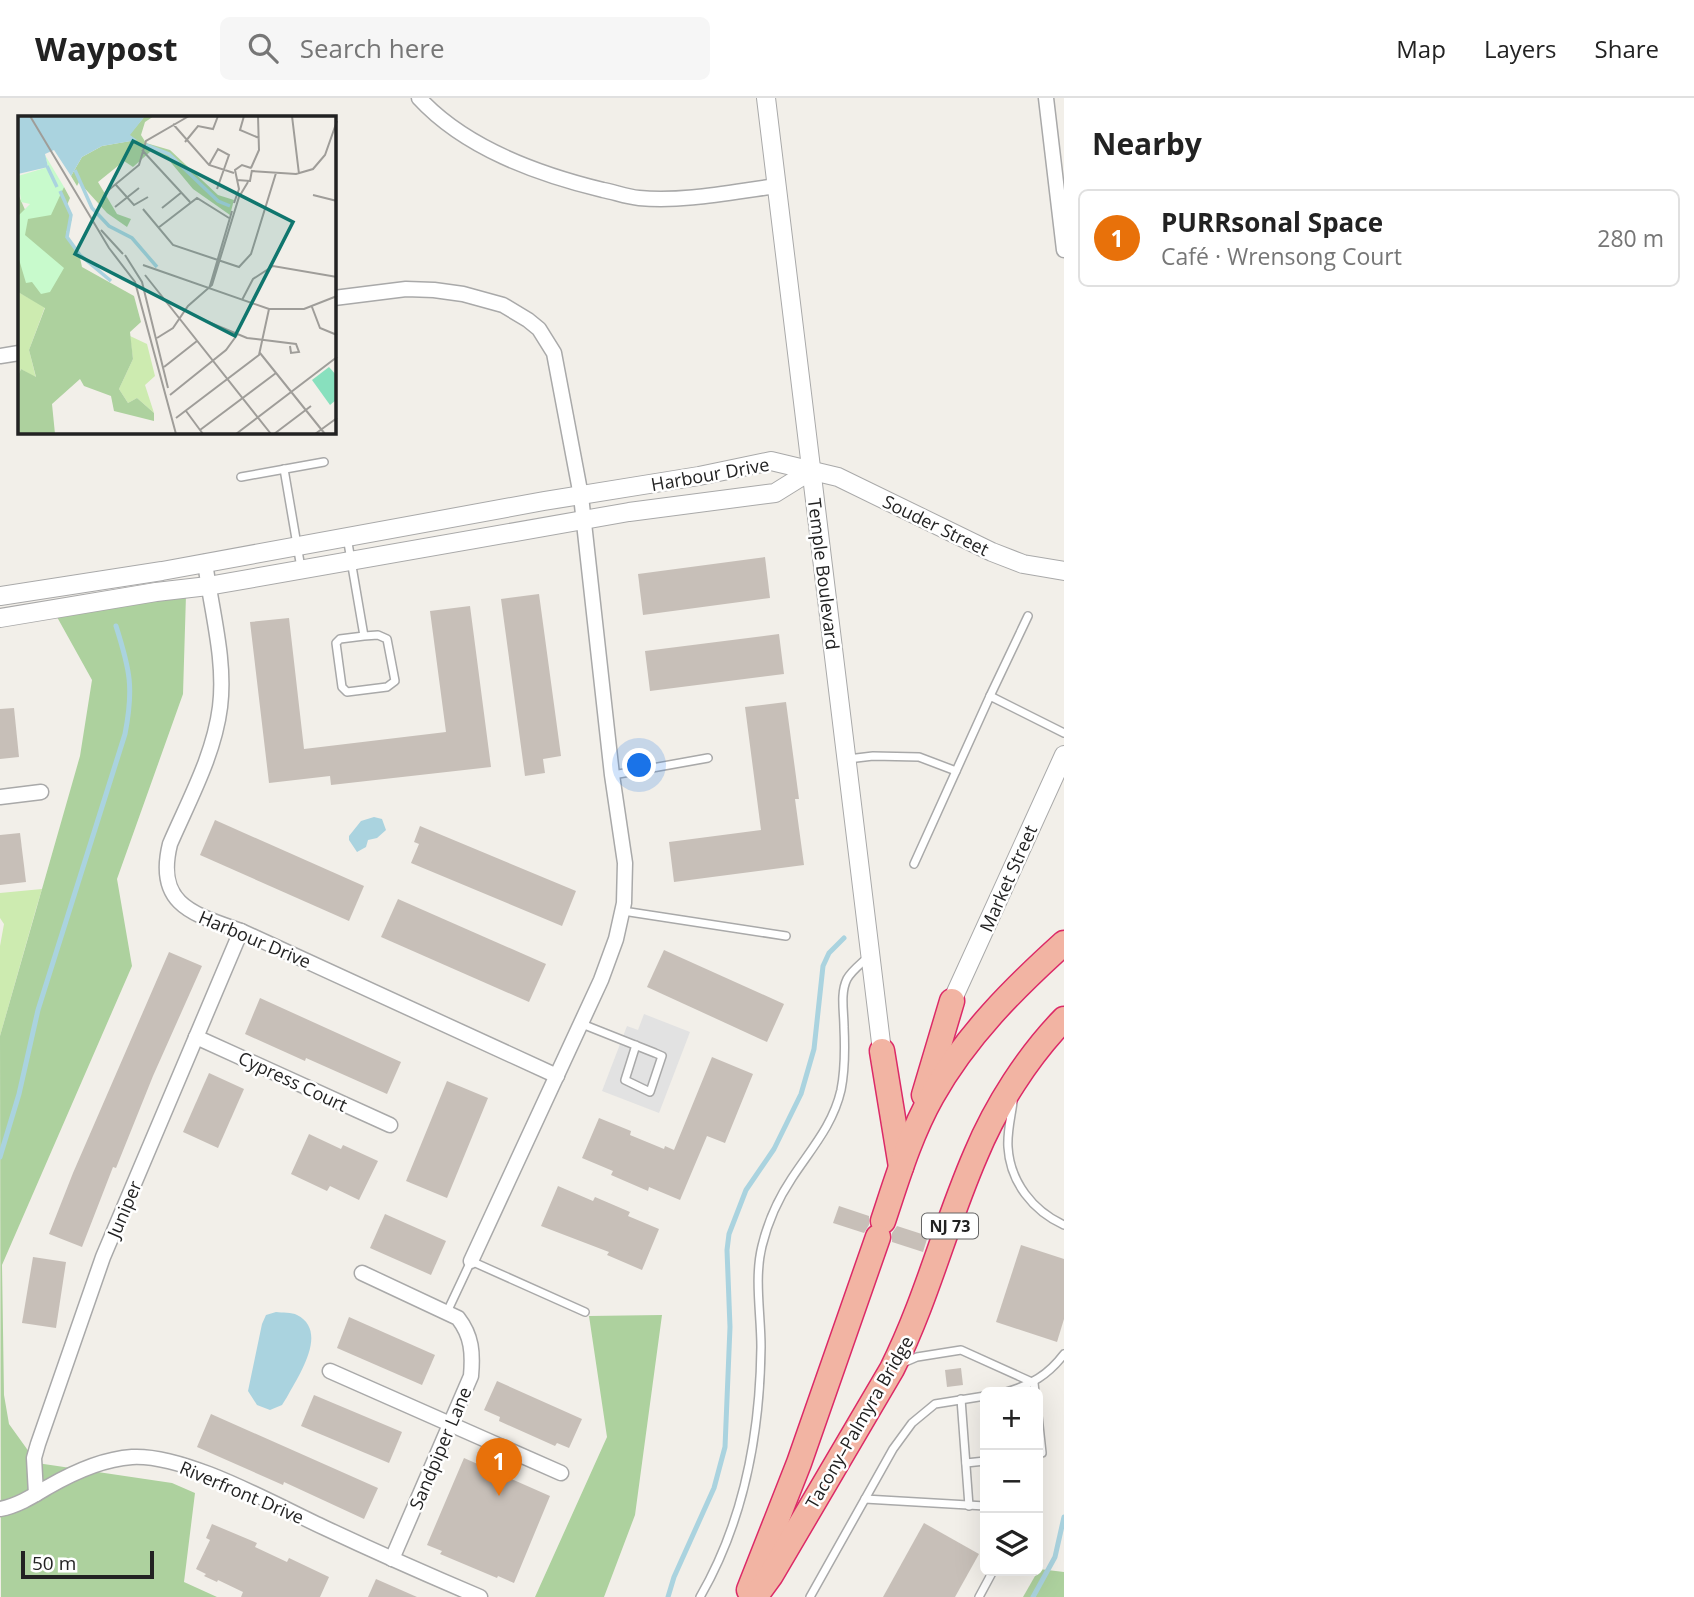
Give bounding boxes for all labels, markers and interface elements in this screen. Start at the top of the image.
search box [220,17,710,80]
text: Waypost [35,26,178,71]
icon: search [244,29,282,67]
text: Search here [300,30,445,66]
text: Map [1396,32,1446,65]
text: Layers [1484,32,1557,65]
text: Share [1595,32,1659,65]
inset map [18,116,336,434]
text: Nearby [1092,123,1202,164]
text: PURRsonal Space [1161,204,1383,240]
text: 1 [1110,222,1124,254]
text: 280 m [1597,222,1664,254]
text: Café · Wrensong Court [1161,240,1402,272]
street label: Harbour Drive [649,452,771,496]
street label: Souder Street [879,489,993,561]
street label: Temple Boulevard [803,497,845,651]
your location [622,748,656,782]
street label: Market Street [974,821,1042,935]
street label: Harbour Drive [195,905,315,973]
street label: Cypress Court [235,1045,351,1117]
street label: Juniper [100,1176,147,1243]
road number: NJ 73 [922,1214,978,1238]
street label: Tacony–Palmyra Bridge [800,1331,918,1513]
street label: Sandpiper Lane [403,1383,477,1513]
map controls [980,1387,1043,1576]
button: + [980,1387,1043,1450]
pin: 1 [476,1438,522,1496]
button: − [980,1450,1043,1513]
street label: Riverfront Drive [176,1455,308,1529]
button: layers [980,1513,1043,1576]
scale bar [21,1548,154,1580]
text: 50 m [32,1550,76,1576]

